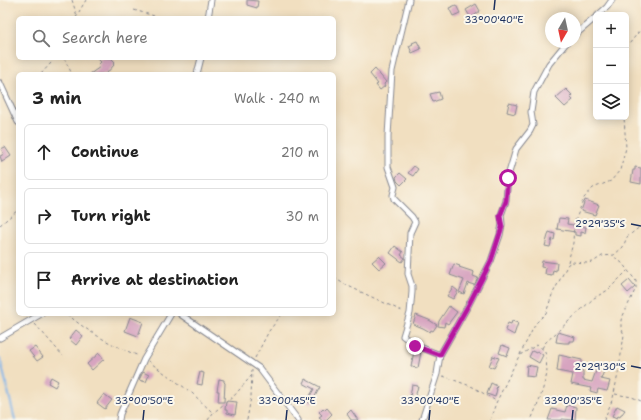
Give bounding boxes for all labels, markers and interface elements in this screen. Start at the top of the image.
north arrow [545,12,581,48]
map controls [593,12,629,120]
button: + [593,12,629,48]
text: 33°00'40"E [465,13,523,26]
search box [16,16,336,60]
icon: search [30,27,52,49]
text: Search here [62,28,148,48]
button: − [593,48,629,84]
button: layers [593,84,629,120]
text: 3 min [32,87,82,109]
text: Walk · 240 m [234,90,320,107]
icon: ahead [33,141,55,163]
text: Continue [71,142,139,162]
text: 210 m [281,144,319,161]
route start [499,169,517,187]
icon: right [33,205,55,227]
text: Turn right [71,206,151,226]
text: 30 m [285,208,319,225]
text: 2°29'35"S [575,217,626,230]
icon: arrive [33,269,55,291]
text: Arrive at destination [71,270,239,290]
route end [406,337,424,355]
text: 2°29'30"S [574,360,626,373]
text: 33°00'50"E [115,394,173,407]
text: 33°00'45"E [258,394,316,407]
text: 33°00'40"E [401,394,459,407]
text: 33°00'35"E [544,394,602,407]

